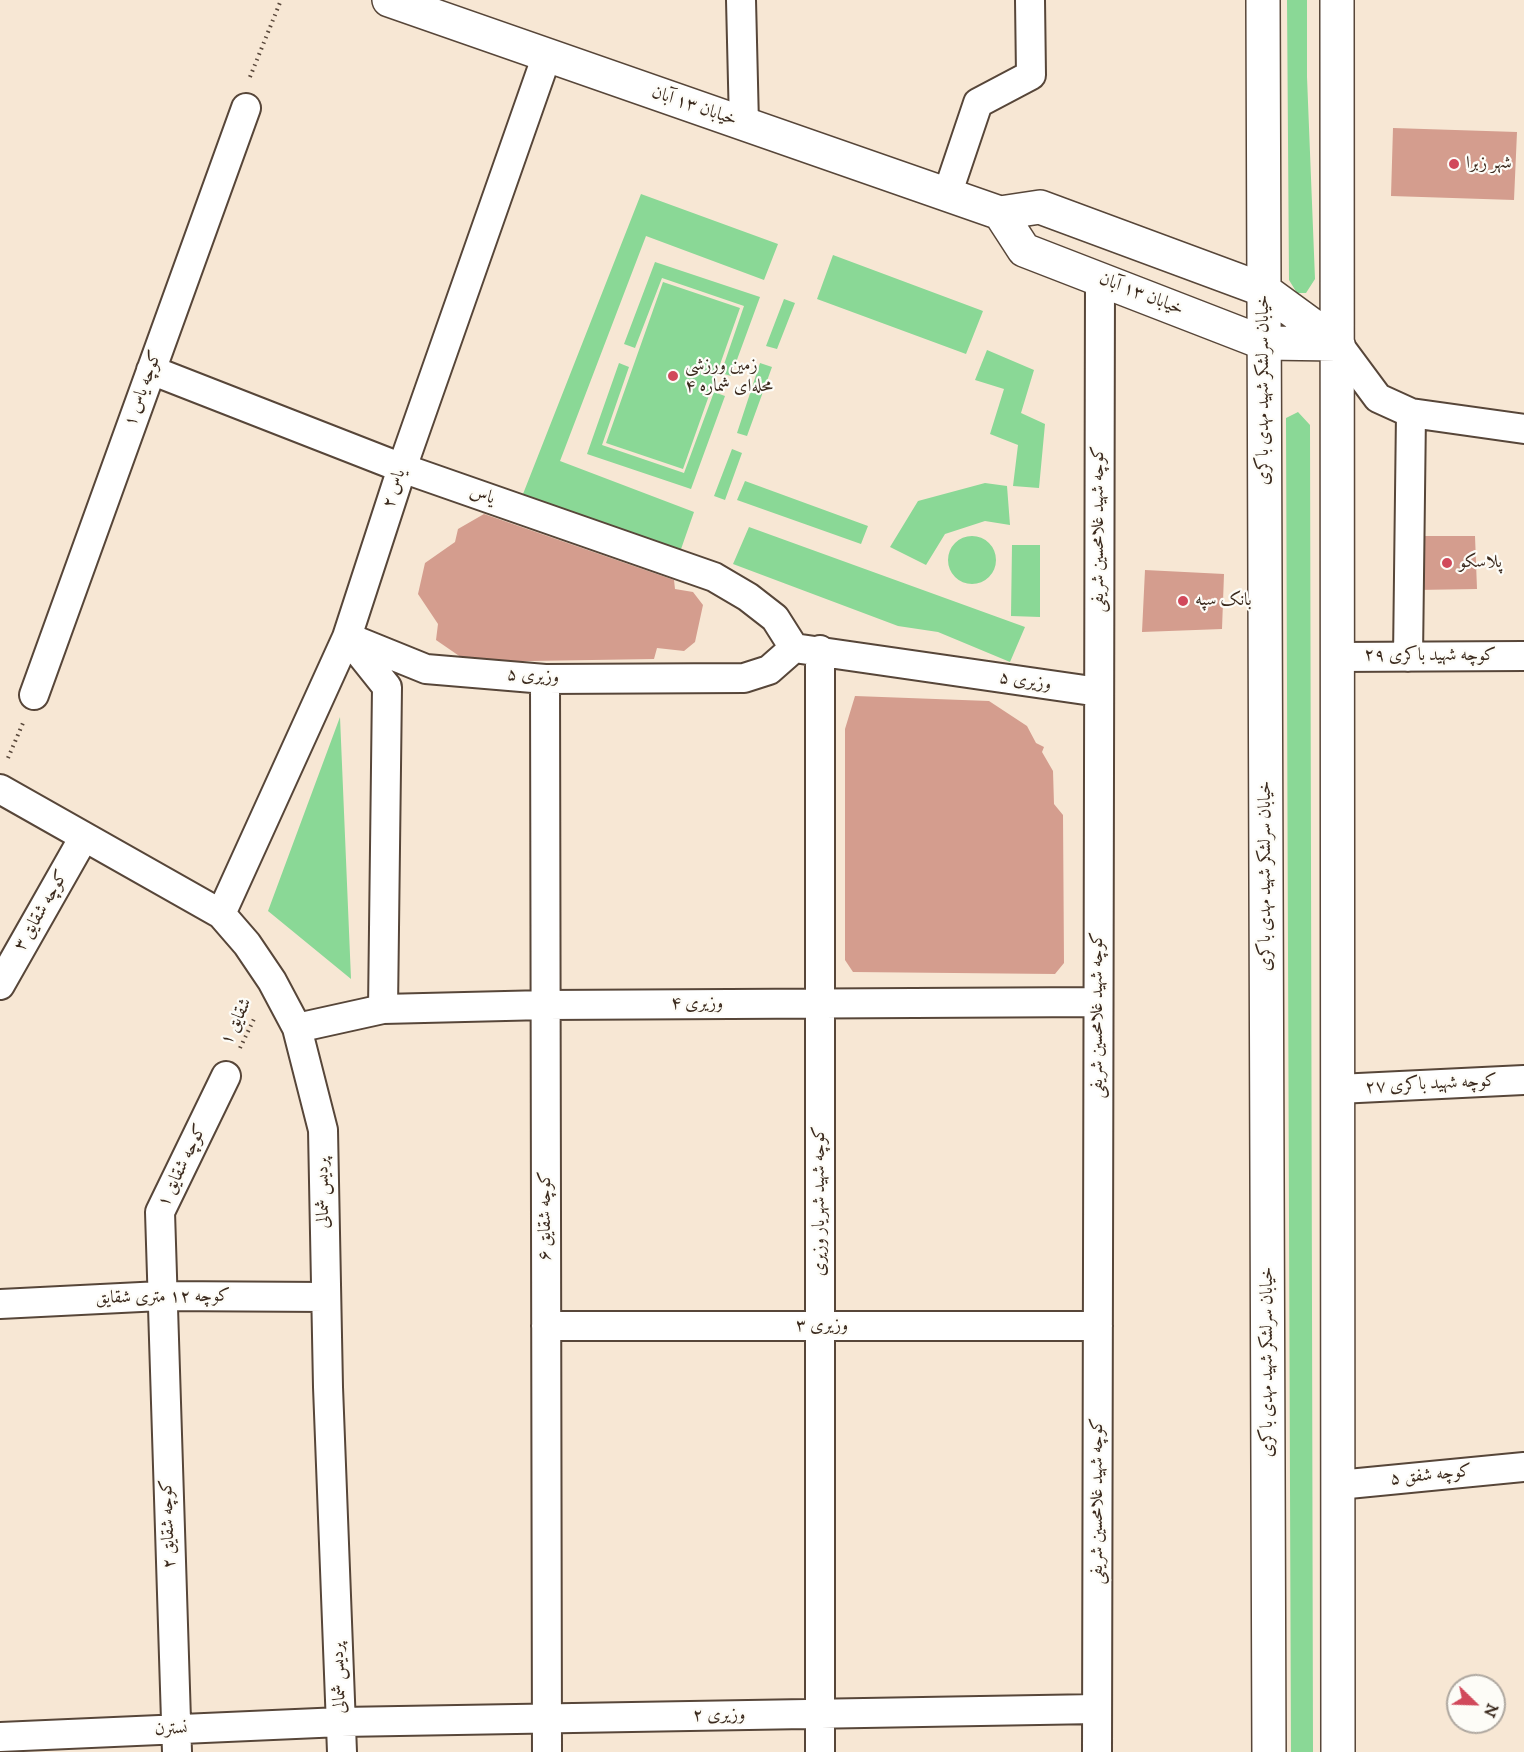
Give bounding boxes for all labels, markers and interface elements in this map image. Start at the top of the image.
street label: خیابان ۱۳ آبان [649,82,739,132]
place label: شهر زبرا [1466,153,1512,175]
marker: شهر زبرا [1447,157,1461,171]
street label: خیابان ۱۳ آبان [1096,269,1186,321]
street label: خیابان سرلشکر شهید مهدی باکری [1253,295,1275,485]
street label: کوچه یاس ۱ [120,348,168,430]
place label: زمین ورزشی محله‌ای شماره ۴ [685,355,773,398]
marker: زمین ورزشی محله‌ای شماره ۴ [666,369,680,383]
street label: کوچه شهید غلامحسین شریفی [1088,446,1110,612]
street label: یاس ۲ [379,467,411,511]
street label: یاس [466,482,498,510]
place label: پلاسکو [1459,552,1502,574]
marker: پلاسکو [1440,556,1454,570]
place label: بانک سپه [1195,590,1252,612]
marker: بانک سپه [1176,594,1190,608]
street label: کوچه شهید باکری ۲۹ [1364,645,1496,667]
street label: وزیری ۵ [506,665,560,689]
street label: وزیری ۵ [997,668,1053,696]
street label: خیابان سرلشکر شهید مهدی باکری [1255,781,1277,971]
street label: کوچه شقایق ۳ [10,867,74,955]
street label: کوچه شهید غلامحسین شریفی [1087,932,1109,1098]
street label: وزیری ۴ [671,993,723,1015]
street label: شقایق ۱ [216,995,258,1049]
street label: کوچه شهید باکری ۲۷ [1364,1071,1498,1099]
street label: کوچه شقایق ۱ [154,1121,212,1211]
street label: کوچه شهید شهریار وزیری [809,1126,831,1276]
street label: پردیس شمالی [313,1157,335,1229]
street label: کوچه شقایق ۶ [535,1171,557,1261]
street label: خیابان سرلشکر شهید مهدی باکری [1257,1267,1279,1457]
street label: کوچه ۱۲ متری شقایق [96,1286,230,1310]
street label: وزیری ۳ [796,1315,848,1337]
street label: کوچه شهید غلامحسین شریفی [1087,1418,1109,1584]
street label: کوچه شفق ۵ [1389,1461,1473,1491]
street label: کوچه شقایق ۲ [157,1479,181,1569]
street label: پردیس شمالی [328,1642,352,1714]
north arrow [1446,1674,1506,1734]
text: N [1479,1700,1503,1720]
street label: وزیری ۲ [693,1705,745,1727]
street label: نسترن [154,1719,188,1741]

